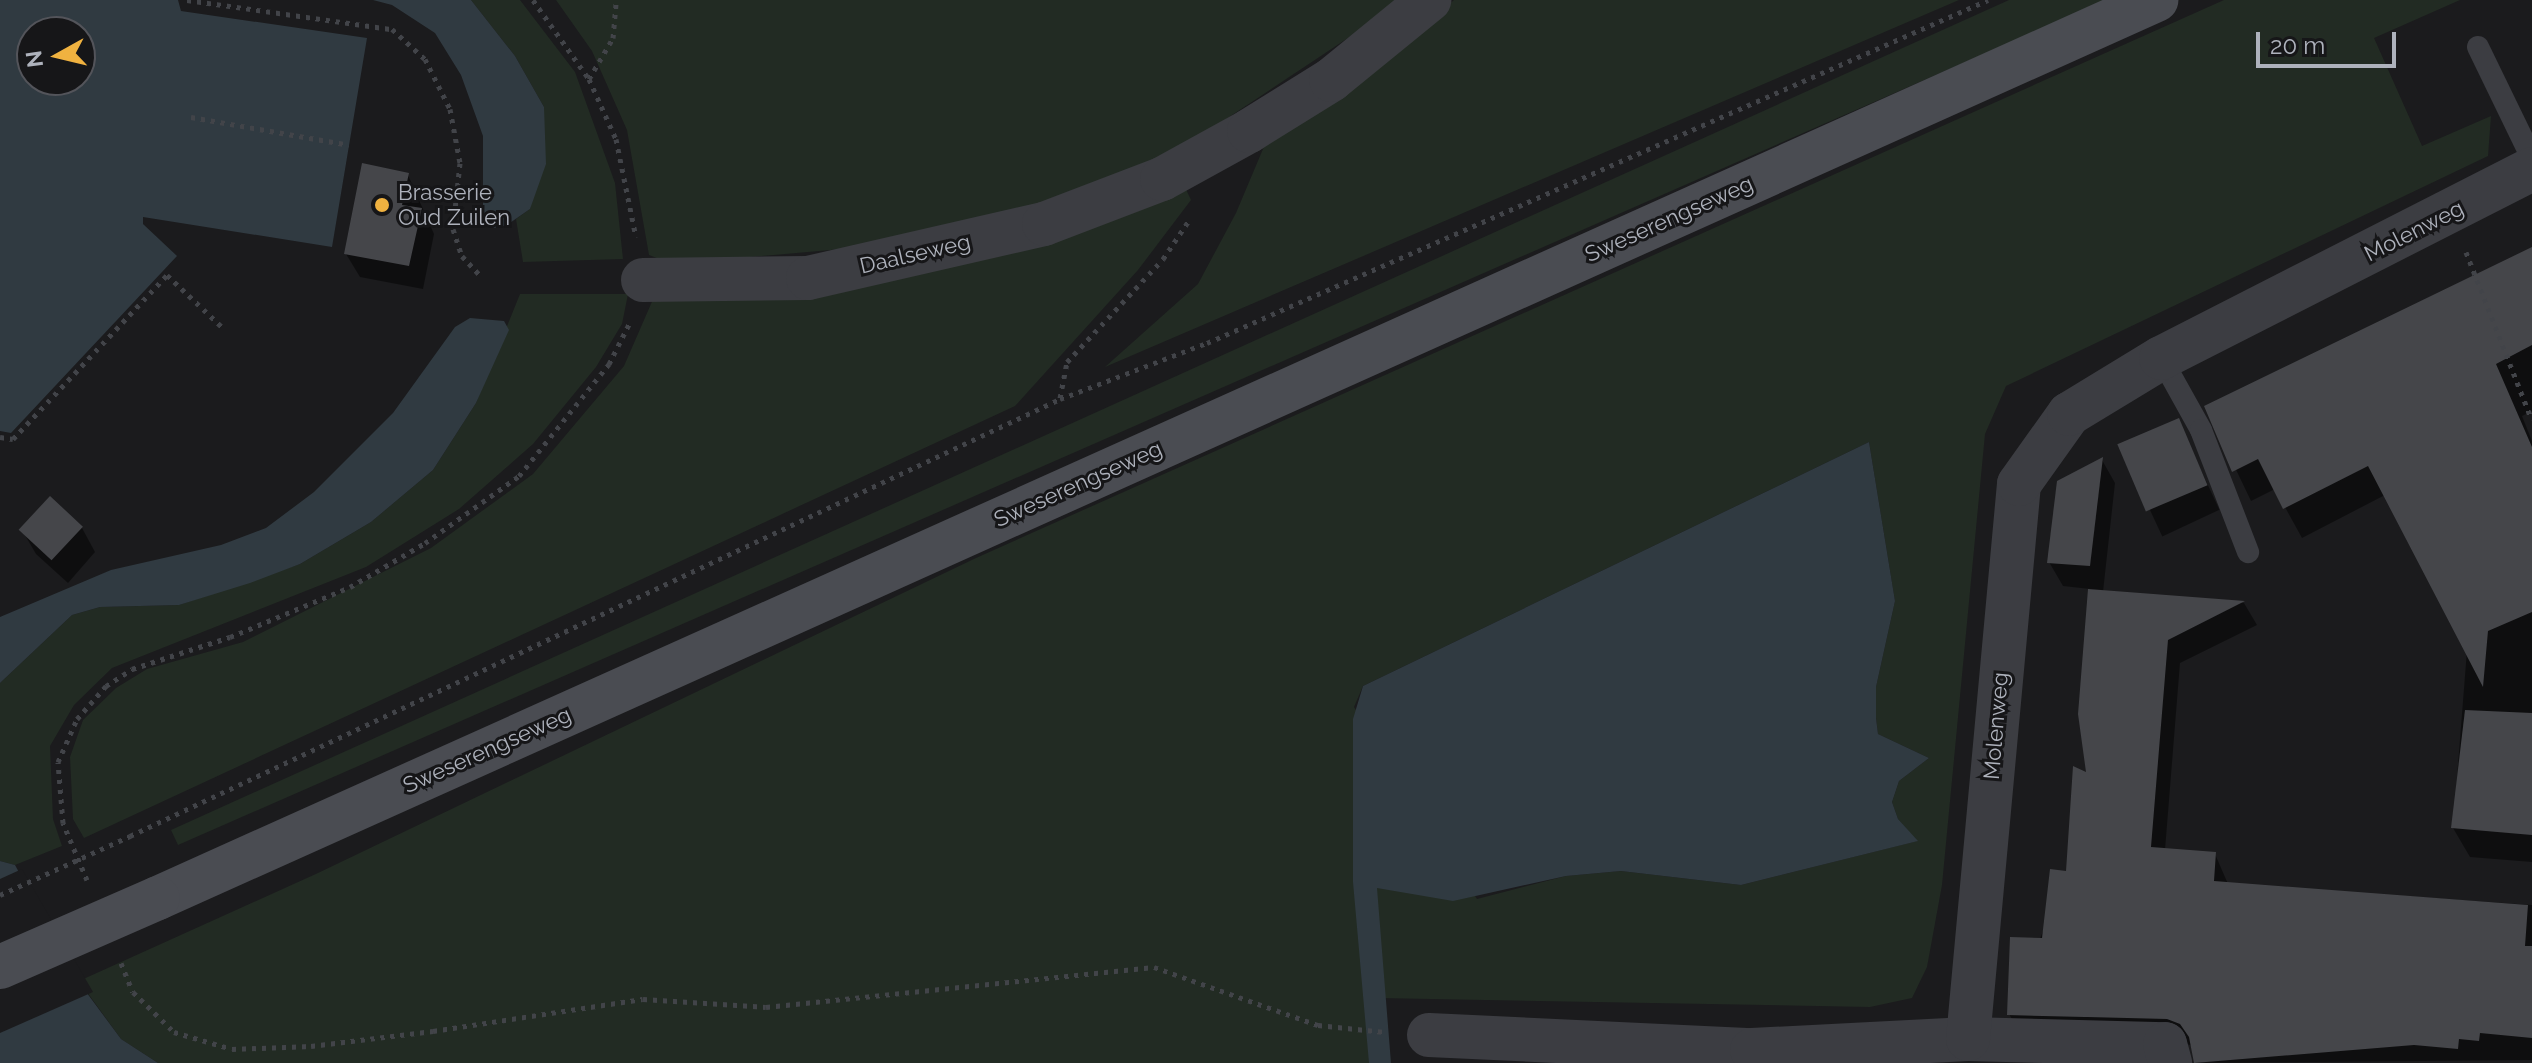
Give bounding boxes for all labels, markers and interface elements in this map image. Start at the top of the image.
north arrow [16,16,96,96]
scale bar [2260,16,2400,66]
text: 20 m [2270,31,2325,60]
text: N [20,49,48,69]
street label: Sweserengseweg [1581,170,1757,268]
place label: Brasserie Oud Zuilen [398,179,510,230]
street label: Molenweg [2360,195,2468,267]
marker: Brasserie Oud Zuilen [373,196,391,214]
street label: Daalseweg [857,228,973,280]
street label: Sweserengseweg [990,435,1166,533]
street label: Molenweg [1978,671,2014,781]
street label: Sweserengseweg [399,701,575,799]

